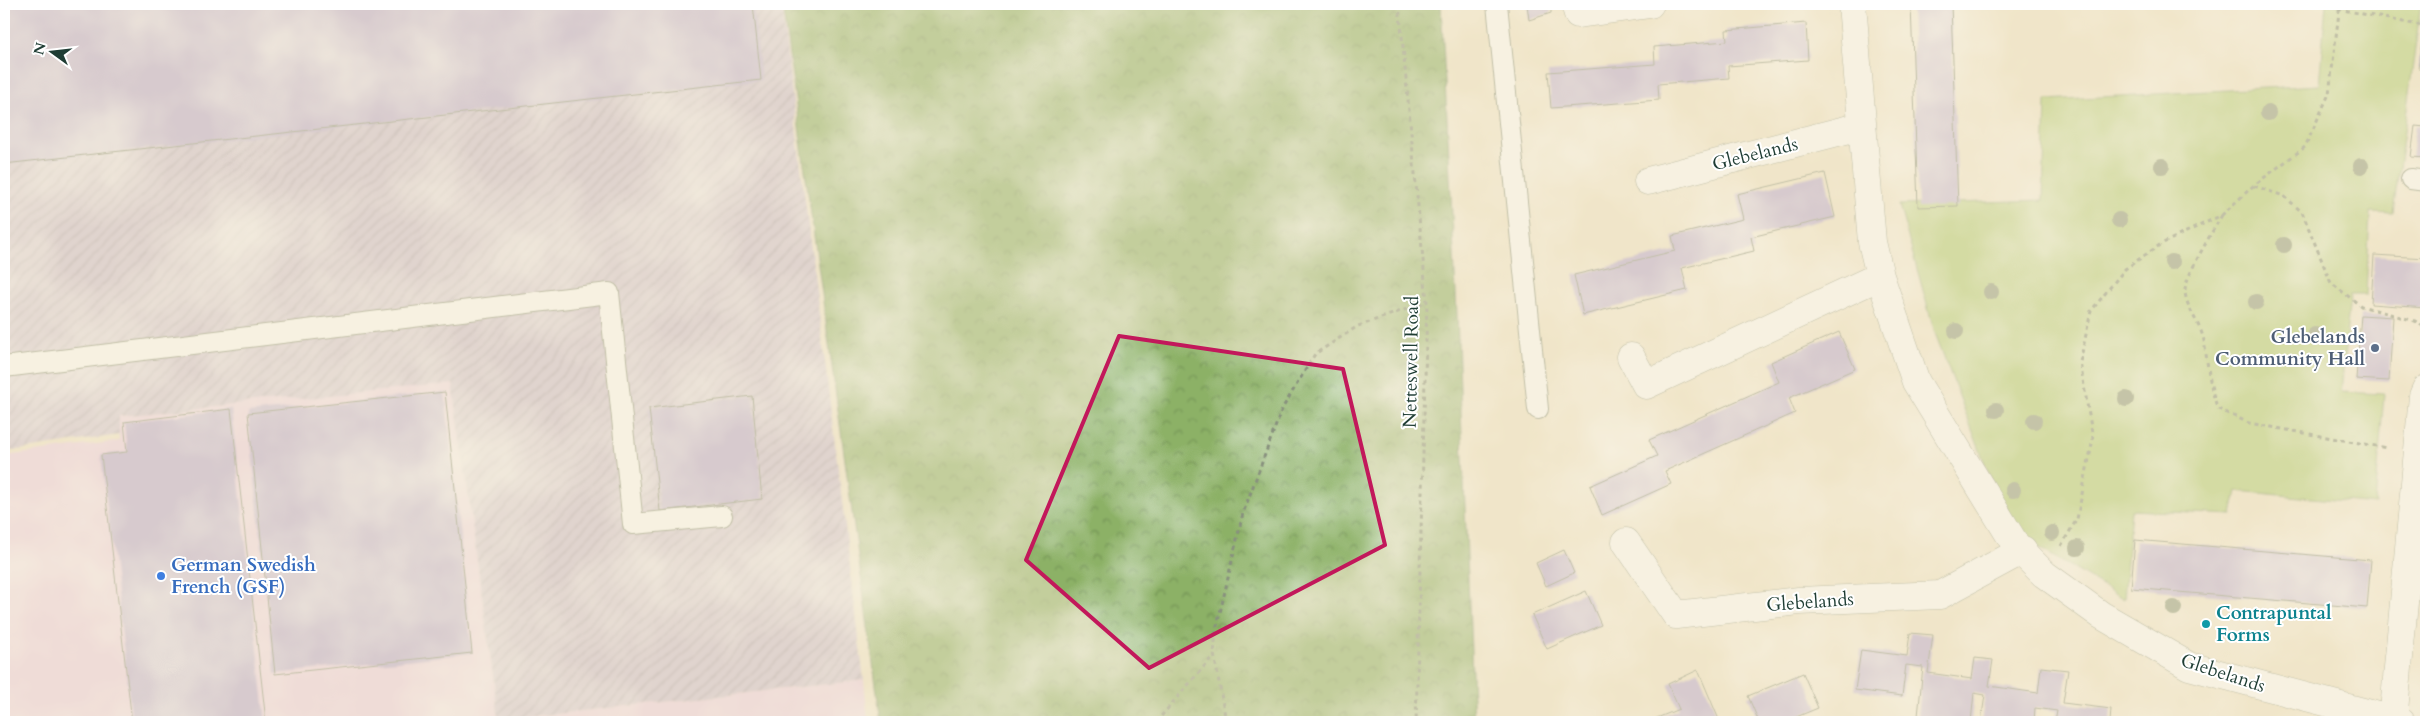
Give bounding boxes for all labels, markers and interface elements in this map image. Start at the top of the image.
north arrow [28,28,78,78]
text: N [29,40,51,57]
street label: Glebelands [1709,131,1801,177]
street label: Netteswell Road [1397,296,1425,428]
place label: Glebelands Community Hall [2215,324,2365,372]
marker: Glebelands Community Hall [2369,342,2381,354]
place label: German Swedish French (GSF) [171,552,316,600]
marker: German Swedish French (GSF) [155,570,167,582]
street label: Glebelands [1765,586,1855,618]
place label: Contrapuntal Forms [2216,600,2332,648]
marker: Contrapuntal Forms [2200,618,2212,630]
street label: Glebelands [2177,647,2269,699]

